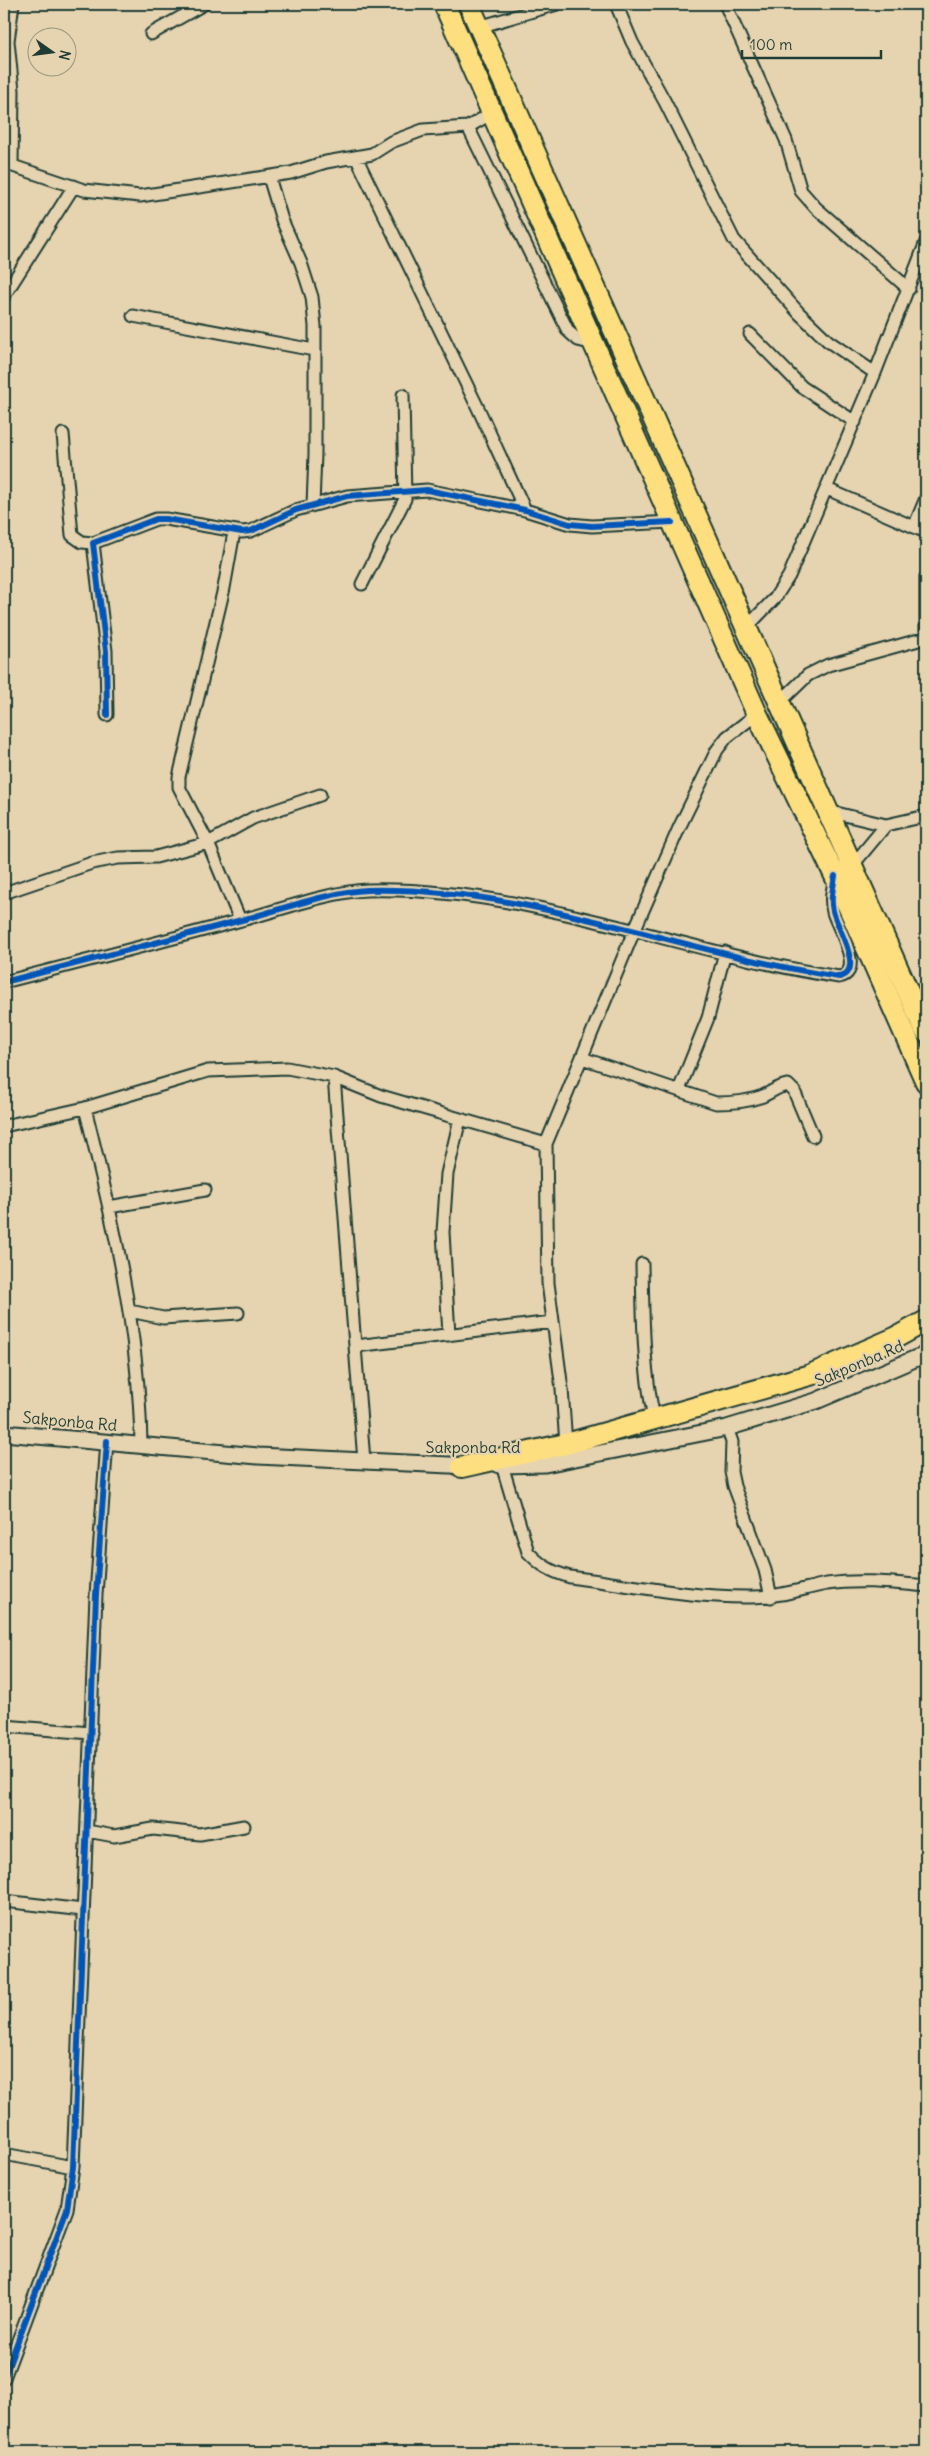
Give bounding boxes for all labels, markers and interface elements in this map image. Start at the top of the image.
north arrow [28,28,78,78]
scale bar [742,28,881,60]
text: 100 m [750,35,792,54]
text: N [55,48,75,62]
street label: Sakponba Rd [811,1335,907,1391]
street label: Sakponba Rd [22,1407,118,1435]
street label: Sakponba Rd [426,1437,520,1457]

